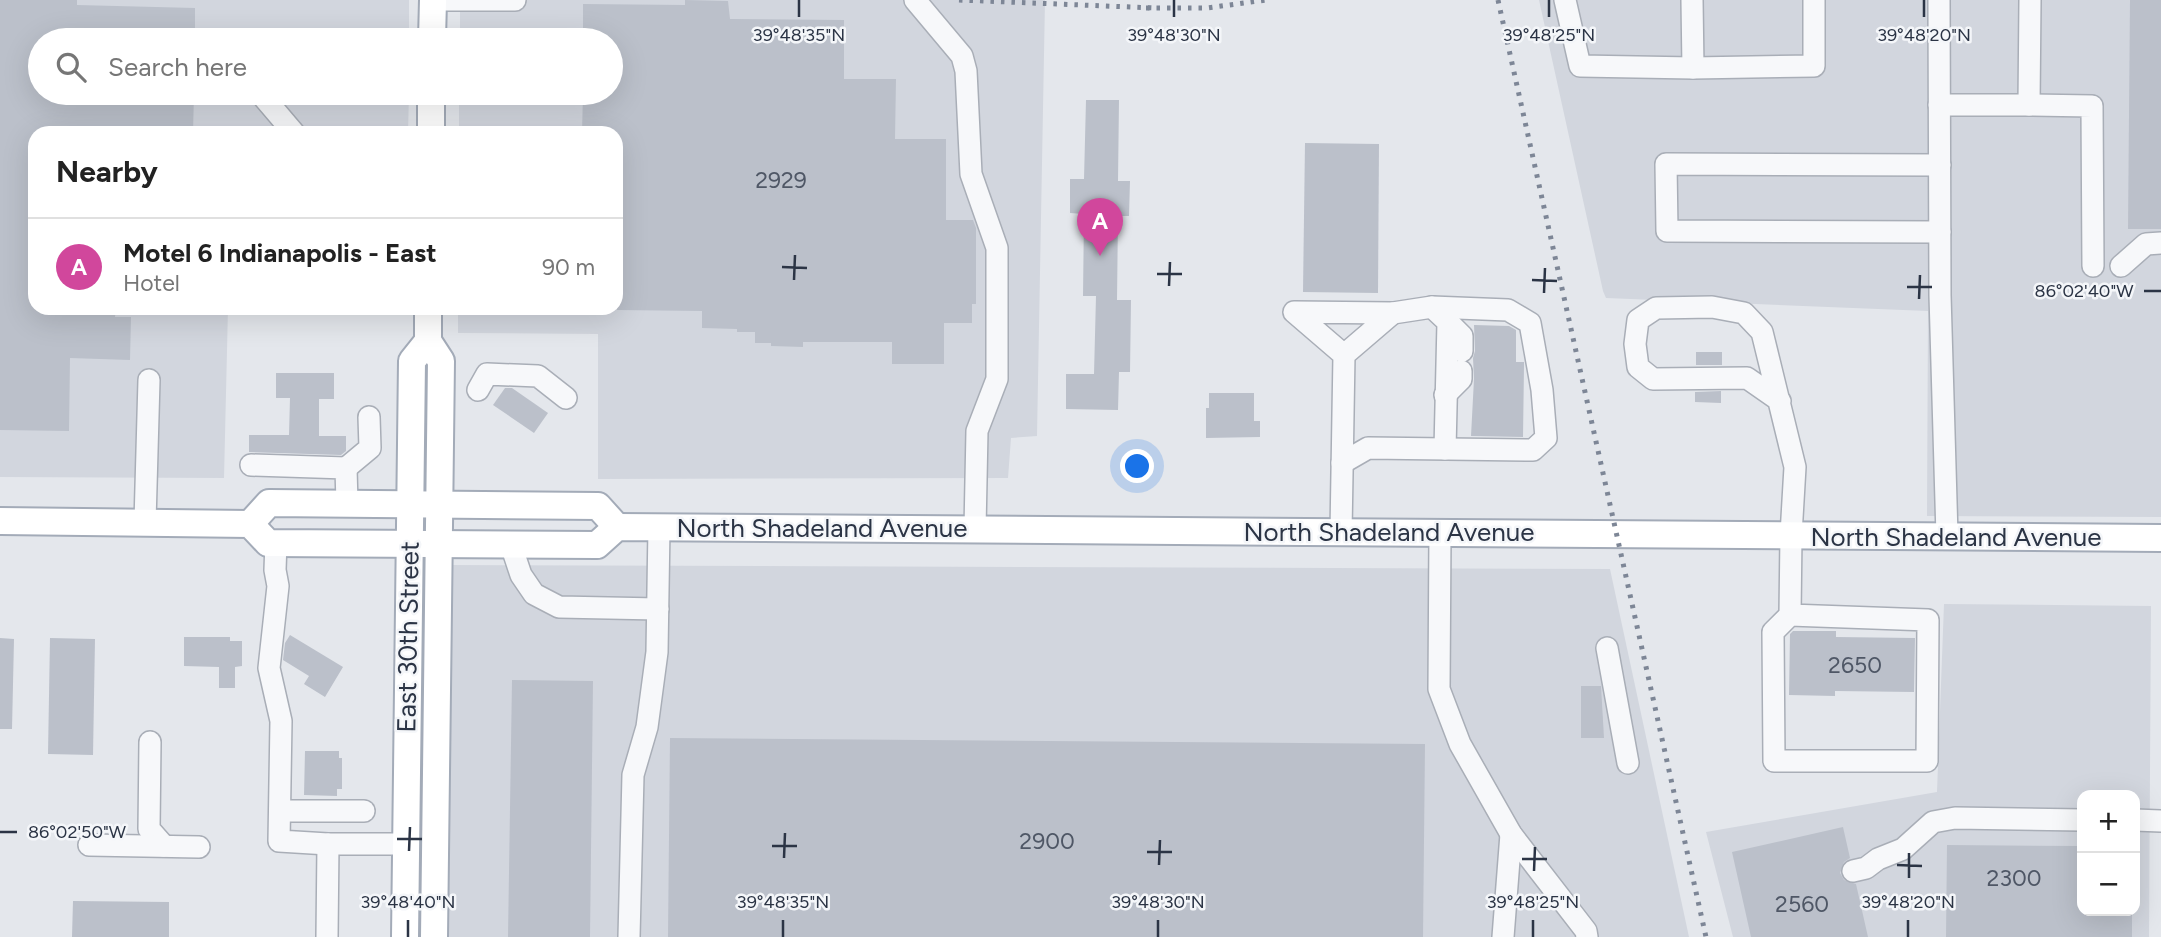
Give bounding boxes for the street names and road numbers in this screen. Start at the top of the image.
street label: North Shadeland Avenue [677,512,967,544]
street label: North Shadeland Avenue [1244,516,1534,548]
street label: North Shadeland Avenue [1811,521,2101,553]
street label: East 30th Street [390,541,426,733]

